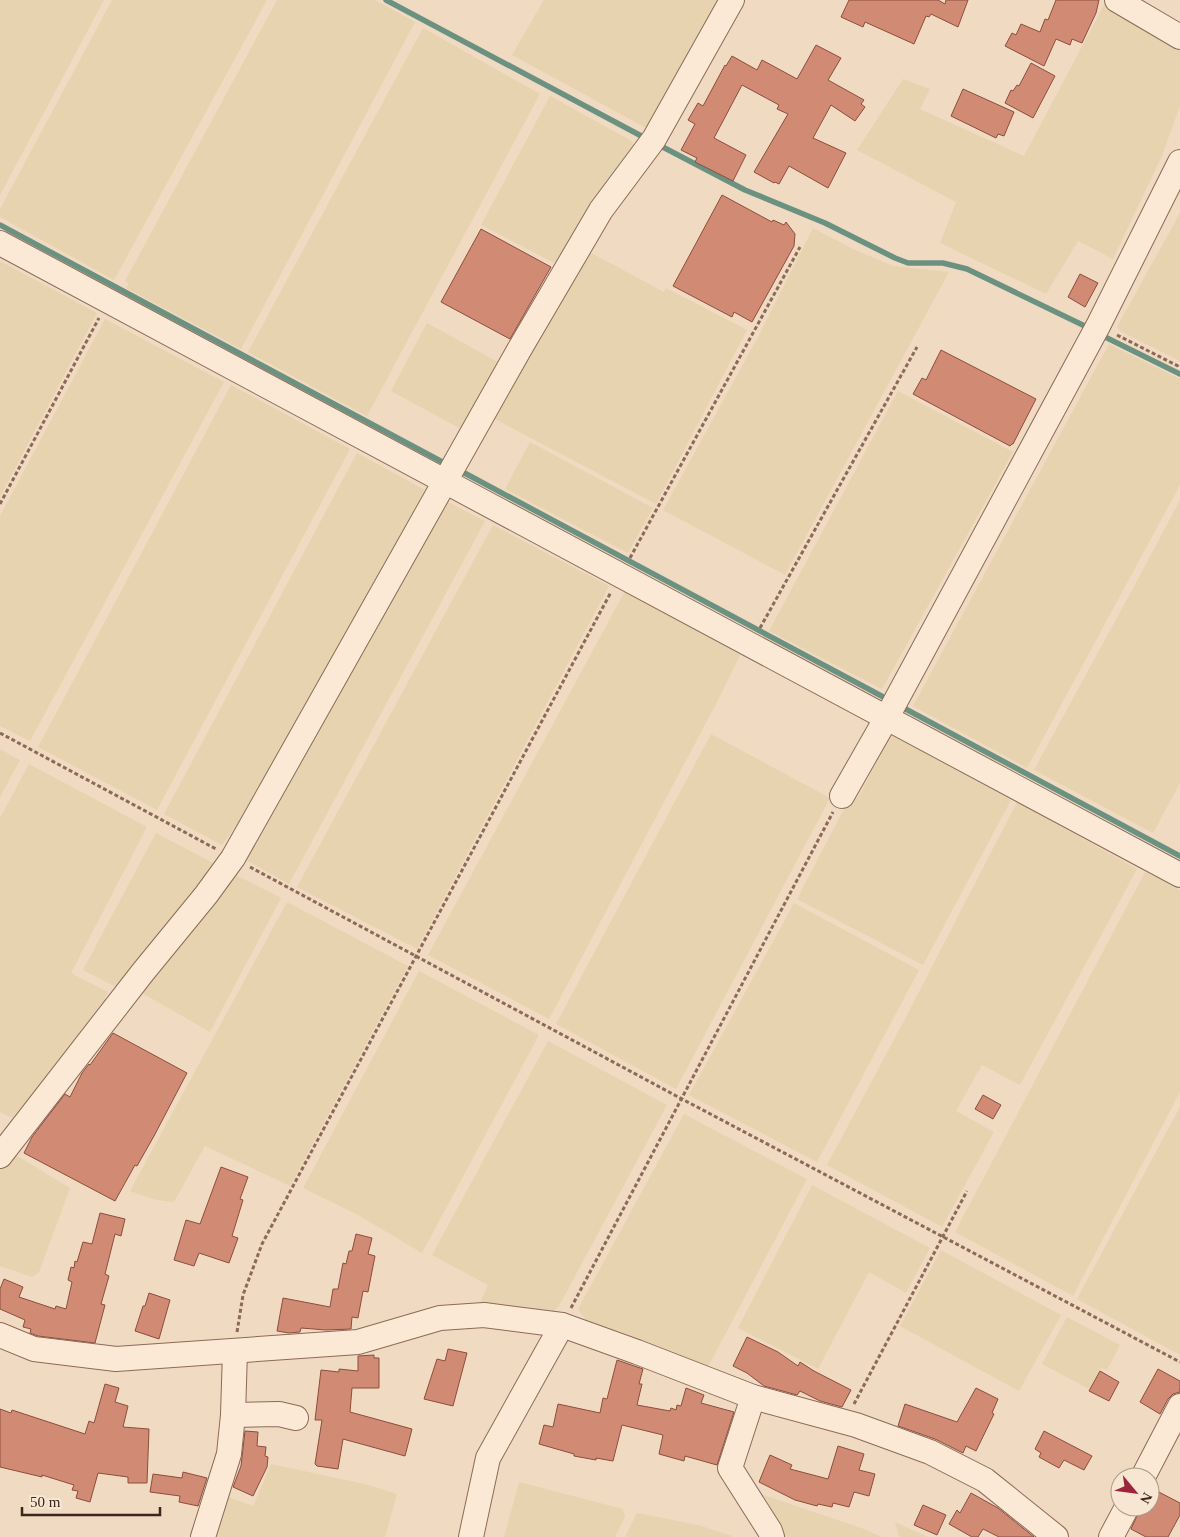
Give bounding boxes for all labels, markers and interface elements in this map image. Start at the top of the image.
north arrow [1110,1467,1160,1517]
scale bar [22,1484,160,1516]
text: N [1137,1490,1155,1506]
text: 50 m [30,1494,61,1510]

